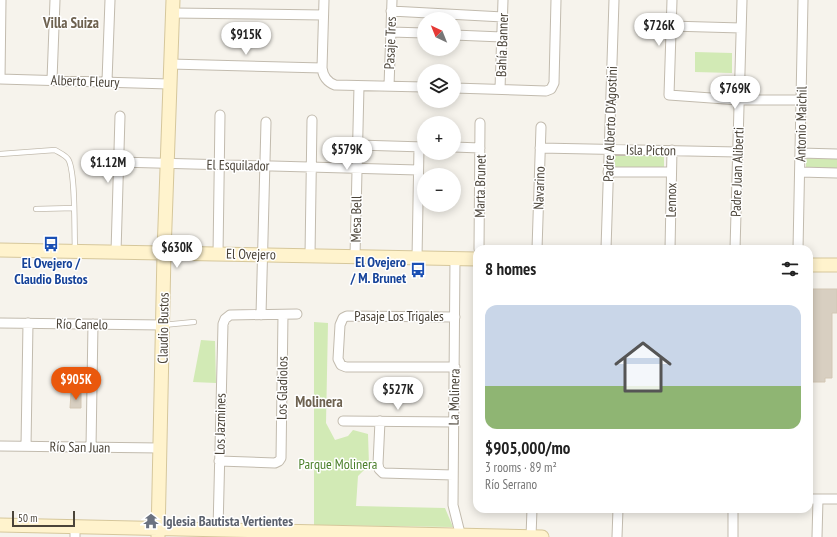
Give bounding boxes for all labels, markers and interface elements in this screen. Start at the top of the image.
north arrow [417,12,461,56]
map controls [417,12,461,212]
district label: Villa Suiza [42,13,99,32]
street label: Bahía Banner [492,13,512,77]
pin: $726K [631,13,687,47]
street label: Pasaje Tres [380,16,400,70]
text: $726K [643,17,675,34]
pin: $915K [218,22,274,56]
text: $915K [230,26,262,43]
button: layers [417,64,461,108]
street label: Padre Alberto D'Agostini [599,66,621,182]
street label: Alberto Fleury [50,71,120,91]
pin: $769K [707,76,763,110]
text: $769K [719,80,751,97]
street label: Antonio Maichil [791,85,811,162]
button: + [417,116,461,160]
street label: Padre Juan Aliberti [726,127,748,217]
pin: $579K [319,137,375,171]
text: $579K [331,141,363,158]
street label: Isla Picton [626,141,676,159]
pin: $1.12M [75,150,141,184]
text: $1.12M [90,154,126,171]
street label: Marta Brunet [470,154,490,218]
street label: El Esquilador [206,155,270,175]
street label: Navarino [529,166,549,210]
button: − [417,168,461,212]
street label: Lennox [662,182,680,218]
street label: Mesa Bell [347,195,365,243]
bus stop icon: El Ovejero / Claudio Bustos [42,235,60,253]
pin: $630K [149,235,205,269]
text: $630K [161,239,193,256]
street label: El Ovejero [226,245,276,263]
place label: El Ovejero / M. Brunet [349,253,406,287]
place label: El Ovejero / Claudio Bustos [14,254,88,288]
text: 8 homes [485,258,536,280]
icon: filters [779,258,801,280]
bus stop icon: El Ovejero / M. Brunet [409,261,427,279]
street label: Claudio Bustos [153,292,173,364]
street label: Pasaje Los Trigales [354,307,444,325]
street label: Río Canelo [56,315,108,333]
icon: home [607,331,679,403]
street label: Los Gladiolos [272,356,292,420]
pin: $905K [48,367,104,401]
street label: La Molinera [445,368,463,426]
text: $905K [60,371,92,388]
pin: $527K [370,377,426,411]
text: $527K [382,381,414,398]
district label: Molinera [295,392,343,411]
street label: Los Jazmines [210,393,230,455]
street label: Río San Juan [50,437,110,457]
text: $905,000/mo [485,437,570,459]
park label: Parque Molinera [299,455,377,473]
text: 3 rooms · 89 m² [485,459,557,476]
text: Río Serrano [485,476,537,493]
scale bar [12,509,75,528]
text: 50 m [18,511,37,525]
temple icon: Iglesia Bautista Vertientes [142,512,160,530]
place label: Iglesia Bautista Vertientes [163,512,293,530]

